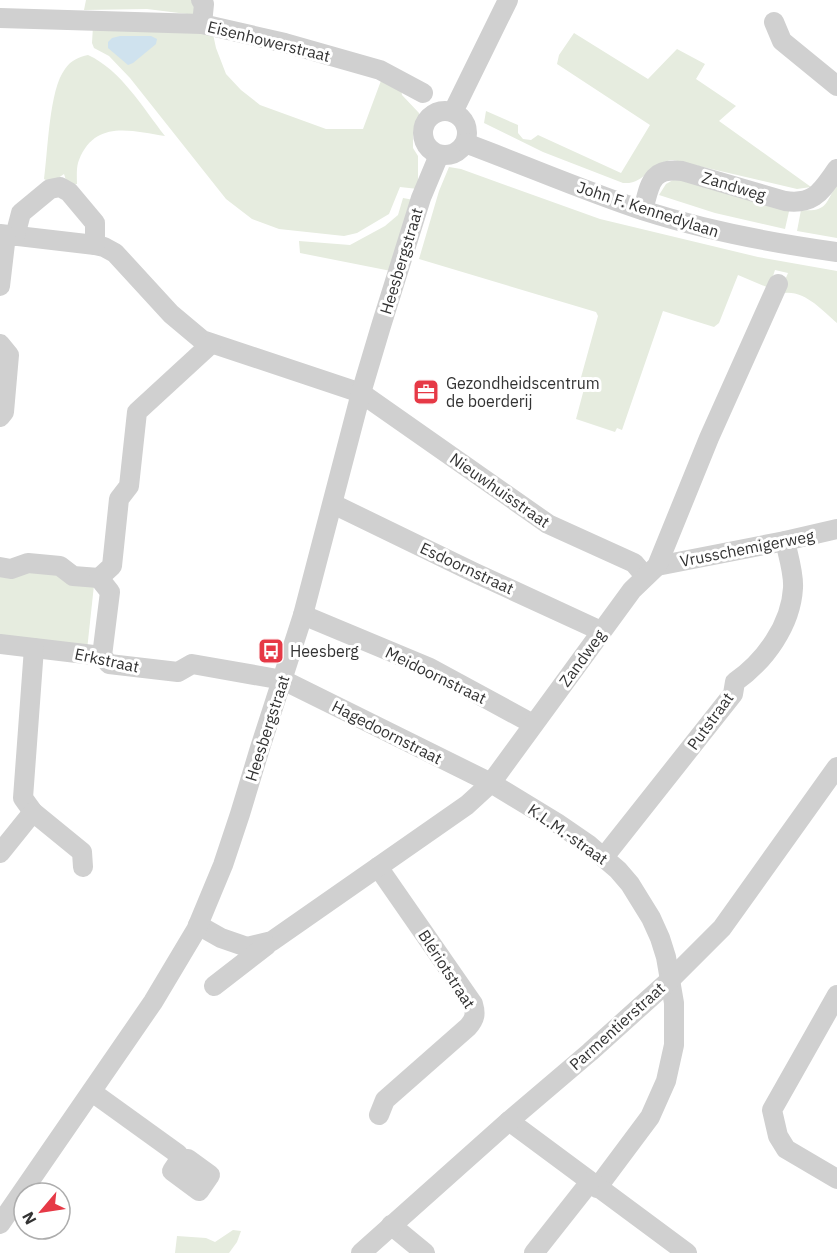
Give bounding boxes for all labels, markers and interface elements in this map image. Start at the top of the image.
street label: Eisenhowerstraat [206,16,332,66]
street label: Zandweg [700,167,769,205]
street label: John F. Kennedylaan [574,177,722,241]
street label: Heesbergstraat [375,205,427,317]
place label: Gezondheidscentrum de boerderij [446,373,600,411]
office icon: Gezondheidscentrum de boerderij [411,377,441,407]
street label: Nieuwhuisstraat [446,448,554,532]
street label: Vrusschemigerweg [678,525,816,571]
street label: Esdoornstraat [417,538,517,598]
street label: Zandweg [555,625,610,690]
bus stop icon: Heesberg [256,636,286,666]
place label: Heesberg [290,641,359,661]
street label: Meidoornstraat [382,642,490,708]
street label: Erkstraat [73,643,141,677]
street label: Heesbergstraat [240,672,294,784]
street label: Putstraat [682,688,738,754]
street label: Hagedoornstraat [329,696,445,768]
street label: K.L.M.-straat [524,799,612,869]
street label: Blériotstraat [414,926,480,1012]
street label: Parmentierstraat [565,978,669,1074]
north arrow [12,1181,72,1241]
text: N [17,1208,40,1228]

